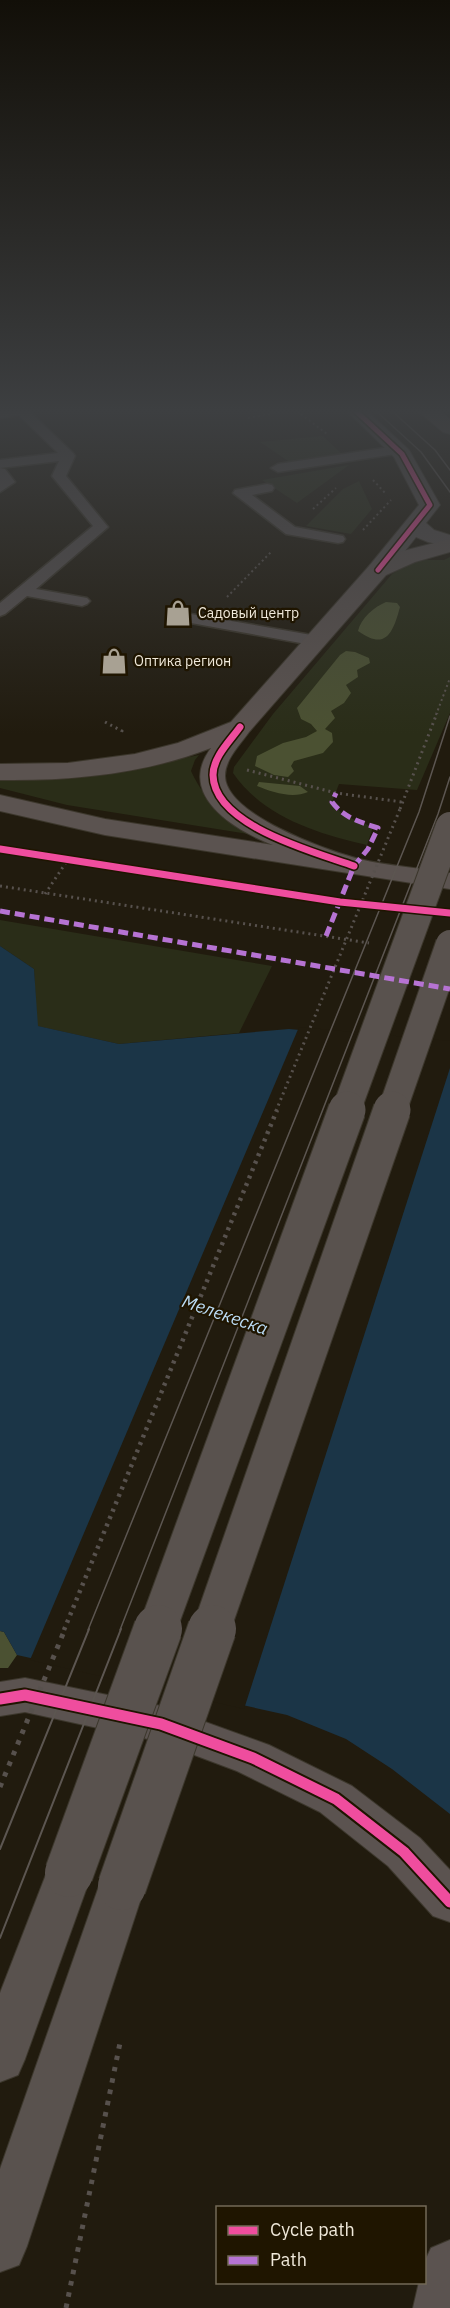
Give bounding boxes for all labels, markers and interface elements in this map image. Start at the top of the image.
shop icon: Садовый центр [163,598,193,628]
place label: Садовый центр [198,604,299,622]
shop icon: Оптика регион [99,646,129,676]
place label: Оптика регион [134,652,231,670]
water label: Мелекеска [179,1289,271,1340]
legend [216,2206,426,2284]
text: Cycle path [270,2218,355,2241]
text: Path [270,2248,307,2271]

